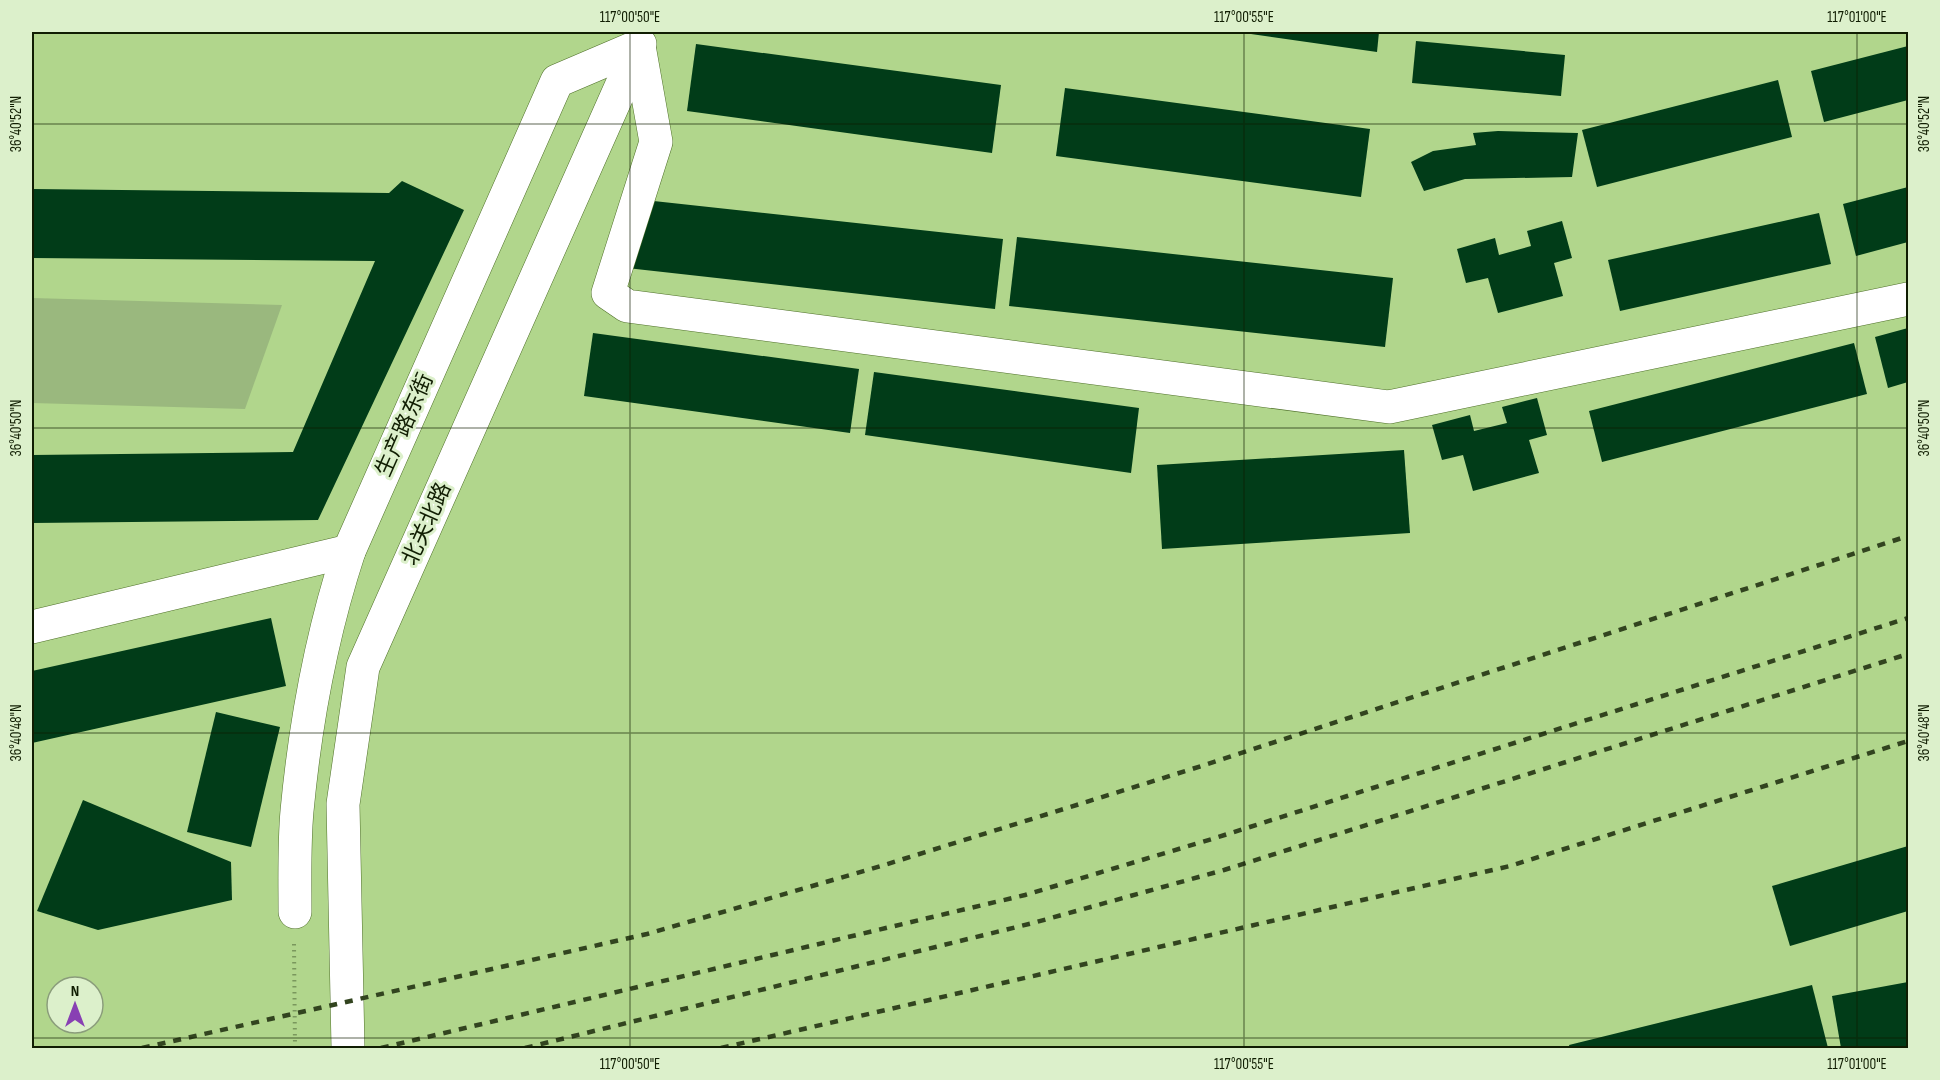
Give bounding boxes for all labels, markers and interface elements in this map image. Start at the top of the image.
text: 117°00'50"E [600,8,660,27]
text: 117°00'55"E [1214,8,1274,27]
text: 117°01'00"E [1827,8,1887,27]
text: 36°40'52"N [7,96,26,152]
text: 36°40'52"N [1915,96,1934,152]
street label: 生产路东街 [370,369,440,481]
text: 36°40'50"N [7,399,26,457]
text: 36°40'50"N [1915,399,1934,457]
street label: 北关北路 [397,478,457,570]
text: 36°40'48"N [7,704,26,762]
text: 36°40'48"N [1915,704,1934,762]
north arrow [45,975,105,1035]
text: N [71,982,79,1001]
text: 117°00'50"E [600,1055,660,1074]
text: 117°00'55"E [1214,1055,1274,1074]
text: 117°01'00"E [1827,1055,1887,1074]

